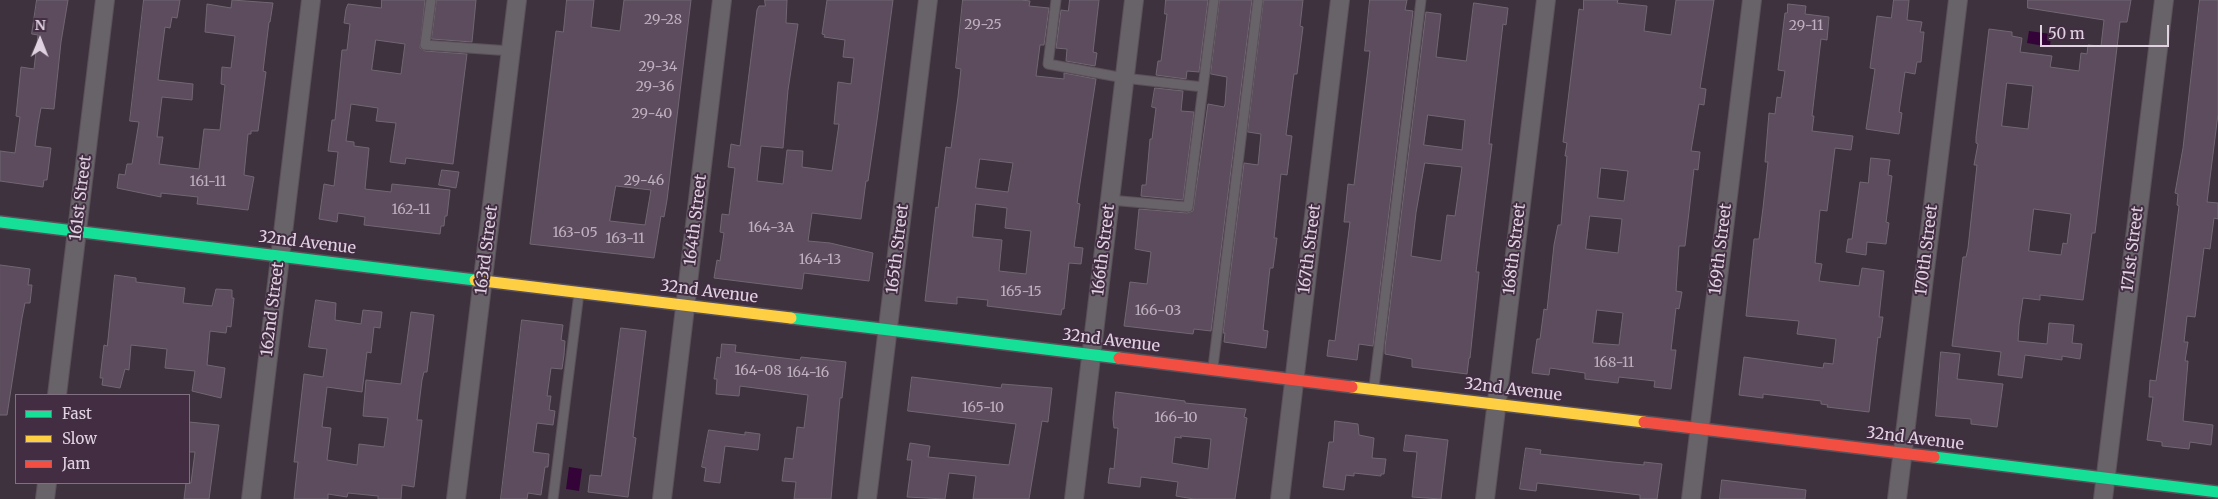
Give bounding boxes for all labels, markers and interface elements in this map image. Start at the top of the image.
house number: 29-28 [644,12,682,28]
north arrow [15,15,65,65]
scale bar [2043,15,2172,47]
text: N [35,16,46,34]
house number: 29-25 [964,17,1002,33]
house number: 29-11 [1789,18,1823,34]
text: 50 m [2048,24,2085,43]
house number: 29-34 [639,59,677,75]
house number: 29-36 [636,79,674,95]
house number: 29-40 [632,106,672,122]
street label: 161st Street [66,154,96,242]
house number: 29-46 [624,173,664,189]
street label: 164th Street [681,173,711,267]
house number: 161-11 [190,174,226,190]
house number: 162-11 [391,202,431,218]
street label: 168th Street [1500,202,1530,296]
street label: 169th Street [1706,202,1736,296]
street label: 165th Street [883,203,913,295]
street label: 166th Street [1089,203,1119,297]
street label: 167th Street [1295,203,1325,295]
street label: 170th Street [1912,203,1942,297]
street label: 163rd Street [472,204,502,296]
street label: 171st Street [2118,205,2148,293]
house number: 164-3A [748,220,794,236]
house number: 163-05 [552,225,598,241]
street label: 32nd Avenue [257,227,357,259]
house number: 163-11 [605,231,645,247]
house number: 164-13 [799,252,841,268]
street label: 162nd Street [258,261,288,357]
street label: 32nd Avenue [659,276,759,308]
house number: 165-15 [1000,284,1042,300]
house number: 166-03 [1135,303,1181,319]
street label: 32nd Avenue [1061,325,1161,357]
house number: 168-11 [1594,355,1634,371]
house number: 164-08 [734,363,782,379]
house number: 164-16 [787,365,829,381]
street label: 32nd Avenue [1463,374,1563,406]
legend [15,394,190,484]
house number: 165-10 [962,400,1004,416]
text: Fast [62,404,92,423]
house number: 166-10 [1154,410,1198,426]
street label: 32nd Avenue [1865,423,1965,455]
text: Slow [62,429,97,448]
text: Jam [62,454,90,473]

